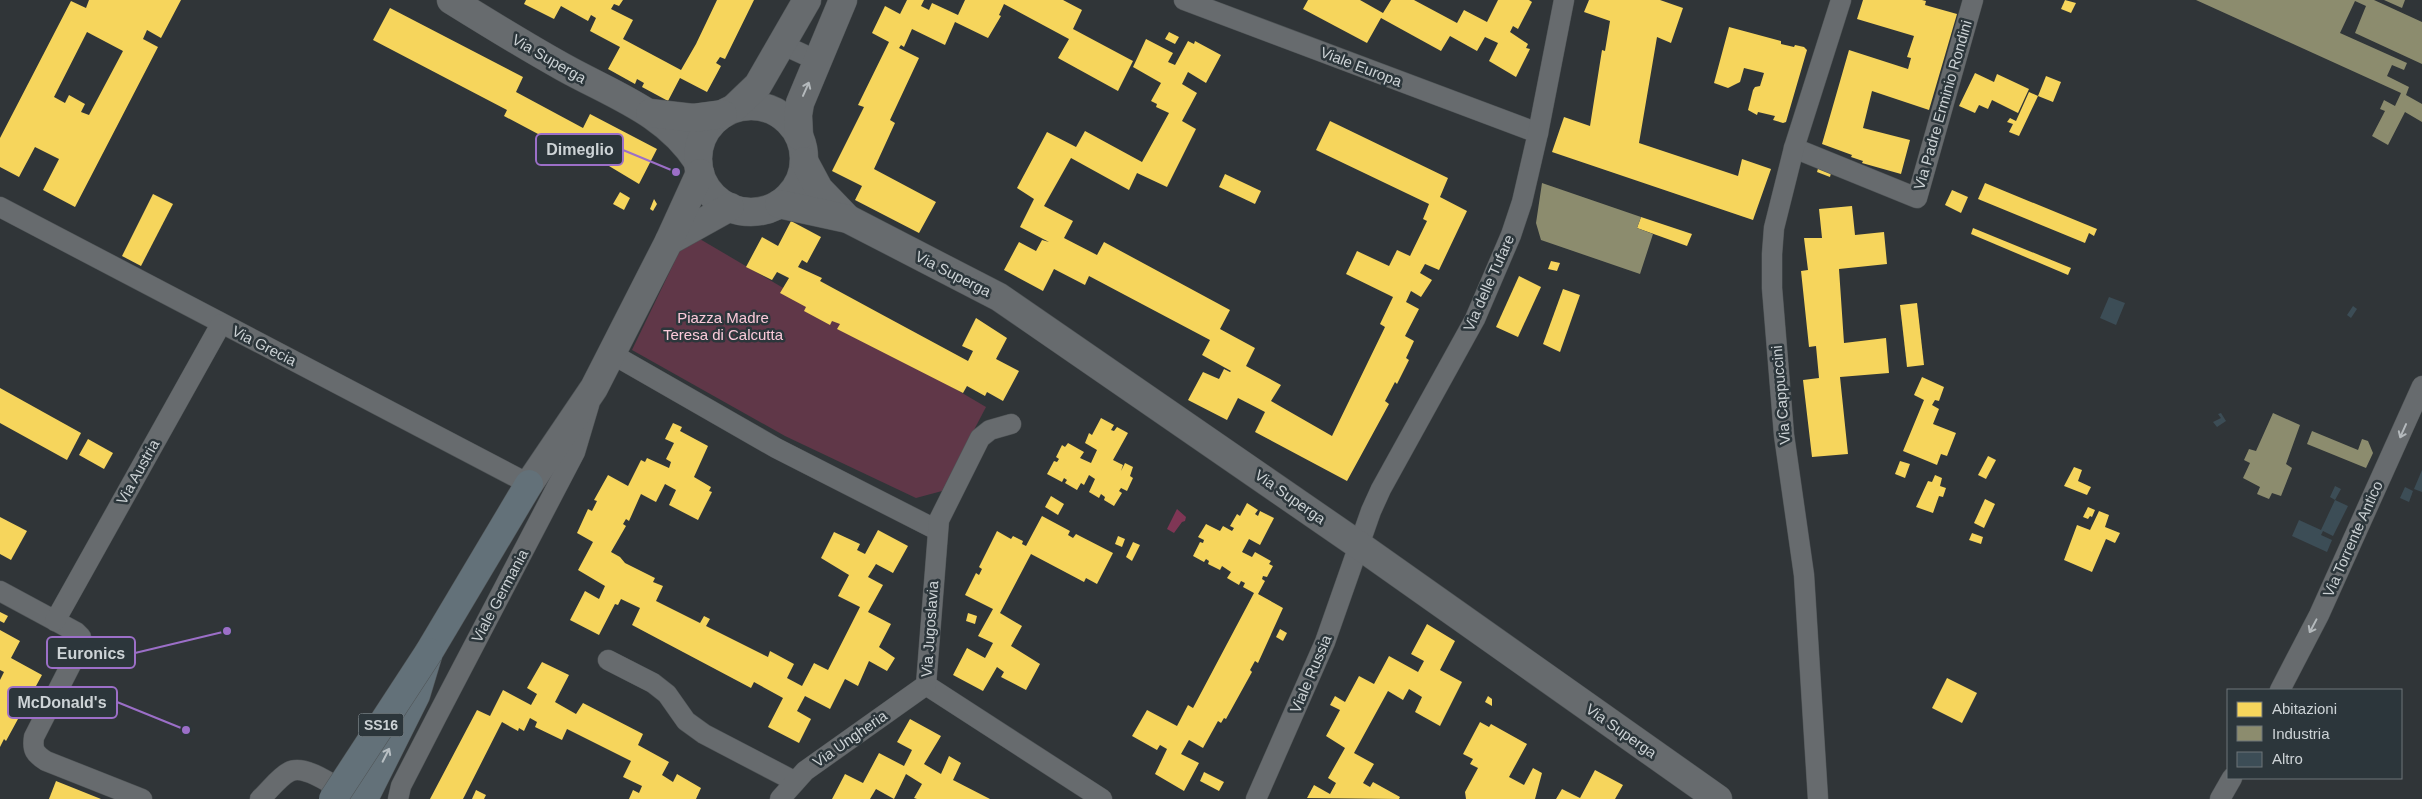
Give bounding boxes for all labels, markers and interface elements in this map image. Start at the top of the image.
street label: Via Padre Erminio Rondini [1910,18,1975,192]
street label: Via Superga [509,31,590,87]
street label: Viale Europa [1318,43,1405,90]
one-way arrow [802,82,812,97]
callout: Dimeglio [536,134,623,165]
text: Dimeglio [546,141,614,158]
street label: Via delle Tufare [1460,232,1517,334]
street label: Via Superga [913,247,994,300]
park label: Piazza Madre Teresa di Calcutta [663,309,784,343]
street label: Via Grecia [229,322,300,369]
street label: Via Cappuccini [1768,345,1793,445]
one-way arrow [2397,423,2407,438]
street label: Via Austria [113,436,163,507]
street label: Via Superga [1252,466,1329,528]
street label: Via Torrente Antico [2319,478,2386,600]
street label: Viale Germania [468,546,532,645]
street label: Via Jugoslavia [918,580,941,678]
one-way arrow [2308,619,2318,634]
street label: Viale Russia [1286,632,1335,715]
callout: Euronics [47,637,135,668]
text: Euronics [57,645,125,662]
callout: McDonald's [8,687,117,718]
legend [2227,689,2402,779]
text: McDonald's [17,694,107,711]
street label: Via Superga [1583,700,1660,762]
text: Abitazioni [2272,700,2337,717]
street label: Via Ungheria [809,706,891,770]
road number: SS16 [358,714,404,736]
text: Industria [2272,725,2330,742]
one-way arrow [381,748,391,763]
text: Altro [2272,750,2303,767]

